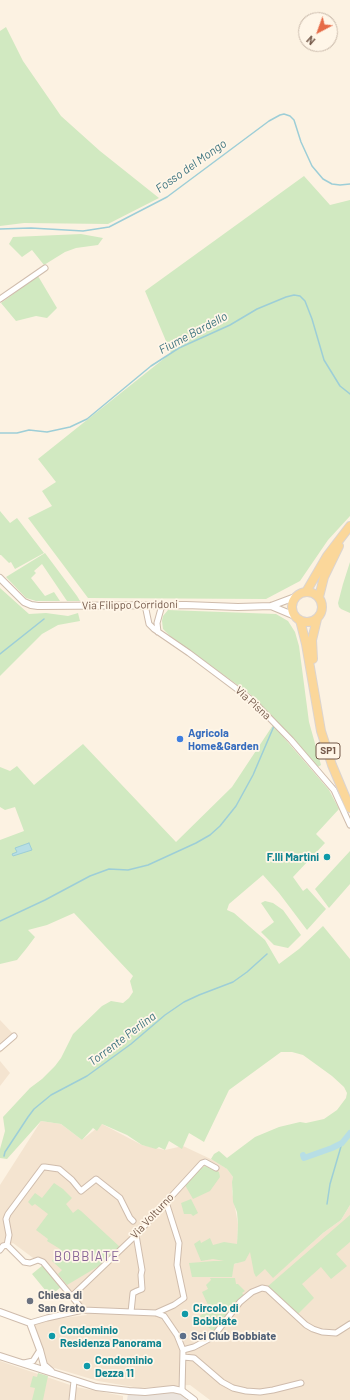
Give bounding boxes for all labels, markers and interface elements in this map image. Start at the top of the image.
north arrow [298,12,338,52]
text: N [303,33,317,48]
water label: Fosso del Mongo [153,136,229,196]
water label: Fiume Bardello [156,309,230,357]
street label: Via Filippo Corridoni [82,598,178,612]
street label: Via Pisna [233,684,273,722]
place label: Agricola Home&Garden [188,726,259,752]
marker: Agricola Home&Garden [175,734,185,744]
road number: SP1 [316,743,340,759]
place label: F.lli Martini [267,850,319,864]
marker: F.lli Martini [322,852,332,862]
water label: Torrente Perlina [85,1009,159,1069]
street label: Via Volturno [128,1191,176,1241]
district label: BOBBIATE [54,1249,120,1265]
place label: Chiesa di San Grato [38,1288,85,1314]
marker: Chiesa di San Grato [25,1296,35,1306]
place label: Circolo di Bobbiate [193,1301,239,1327]
marker: Circolo di Bobbiate [180,1309,190,1319]
place label: Condominio Residenza Panorama [60,1323,162,1349]
place label: Sci Club Bobbiate [191,1329,276,1343]
marker: Condominio Residenza Panorama [47,1331,57,1341]
marker: Sci Club Bobbiate [178,1331,188,1341]
place label: Condominio Dezza 11 [95,1353,153,1379]
marker: Condominio Dezza 11 [82,1361,92,1371]

